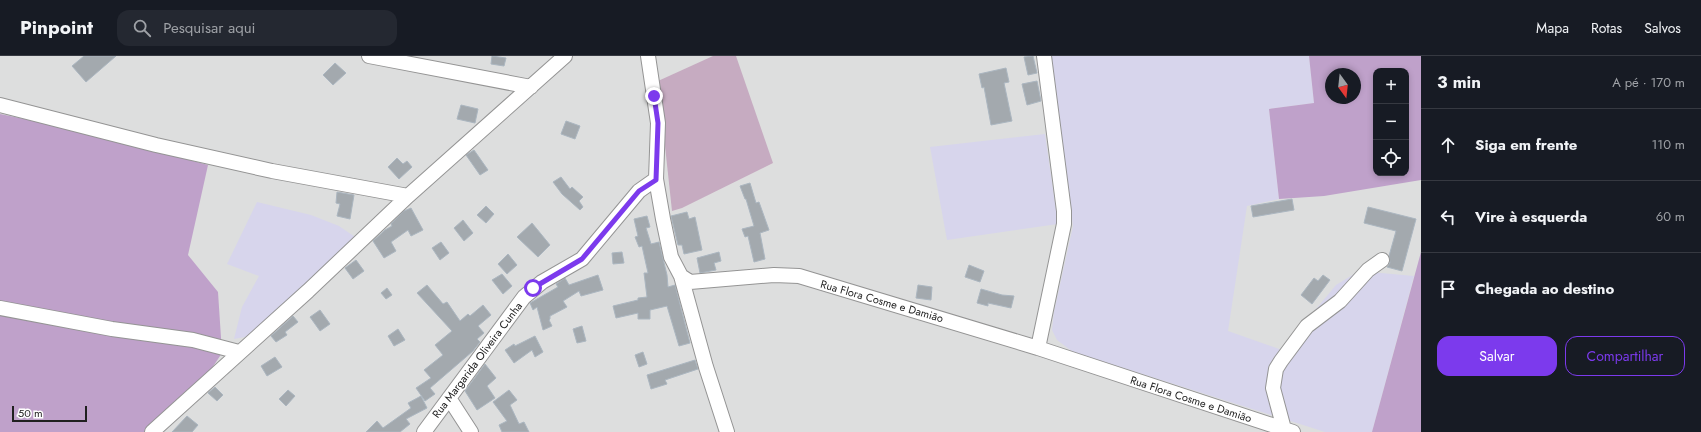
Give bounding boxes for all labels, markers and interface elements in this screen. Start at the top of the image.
search box [117,10,397,46]
text: Pinpoint [20,14,93,41]
icon: search [131,17,153,39]
text: Pesquisar aqui [163,17,255,39]
text: Mapa [1536,18,1569,38]
text: Rotas [1591,18,1622,38]
text: Salvos [1644,18,1681,38]
north arrow [1325,68,1361,104]
map controls [1373,68,1409,176]
button: + [1373,68,1409,104]
text: 3 min [1437,70,1481,94]
text: A pé · 170 m [1612,73,1685,92]
route end [645,87,663,105]
button: − [1373,104,1409,140]
icon: ahead [1437,134,1459,156]
text: Siga em frente [1475,134,1577,156]
text: 110 m [1651,135,1685,154]
button: locate [1373,140,1409,176]
icon: left [1437,206,1459,228]
text: Vire à esquerda [1475,206,1587,228]
text: 60 m [1656,207,1685,226]
street label: Rua Flora Cosme e Damião [819,276,945,326]
icon: arrive [1437,278,1459,300]
text: Chegada ao destino [1475,278,1614,300]
route start [524,279,542,297]
street label: Rua Margarida Oliveira Cunha [428,299,526,421]
button: Salvar [1437,336,1557,376]
button: Compartilhar [1565,336,1685,376]
street label: Rua Flora Cosme e Damião [1128,372,1254,426]
scale bar [12,404,87,423]
text: 50 m [18,405,43,421]

